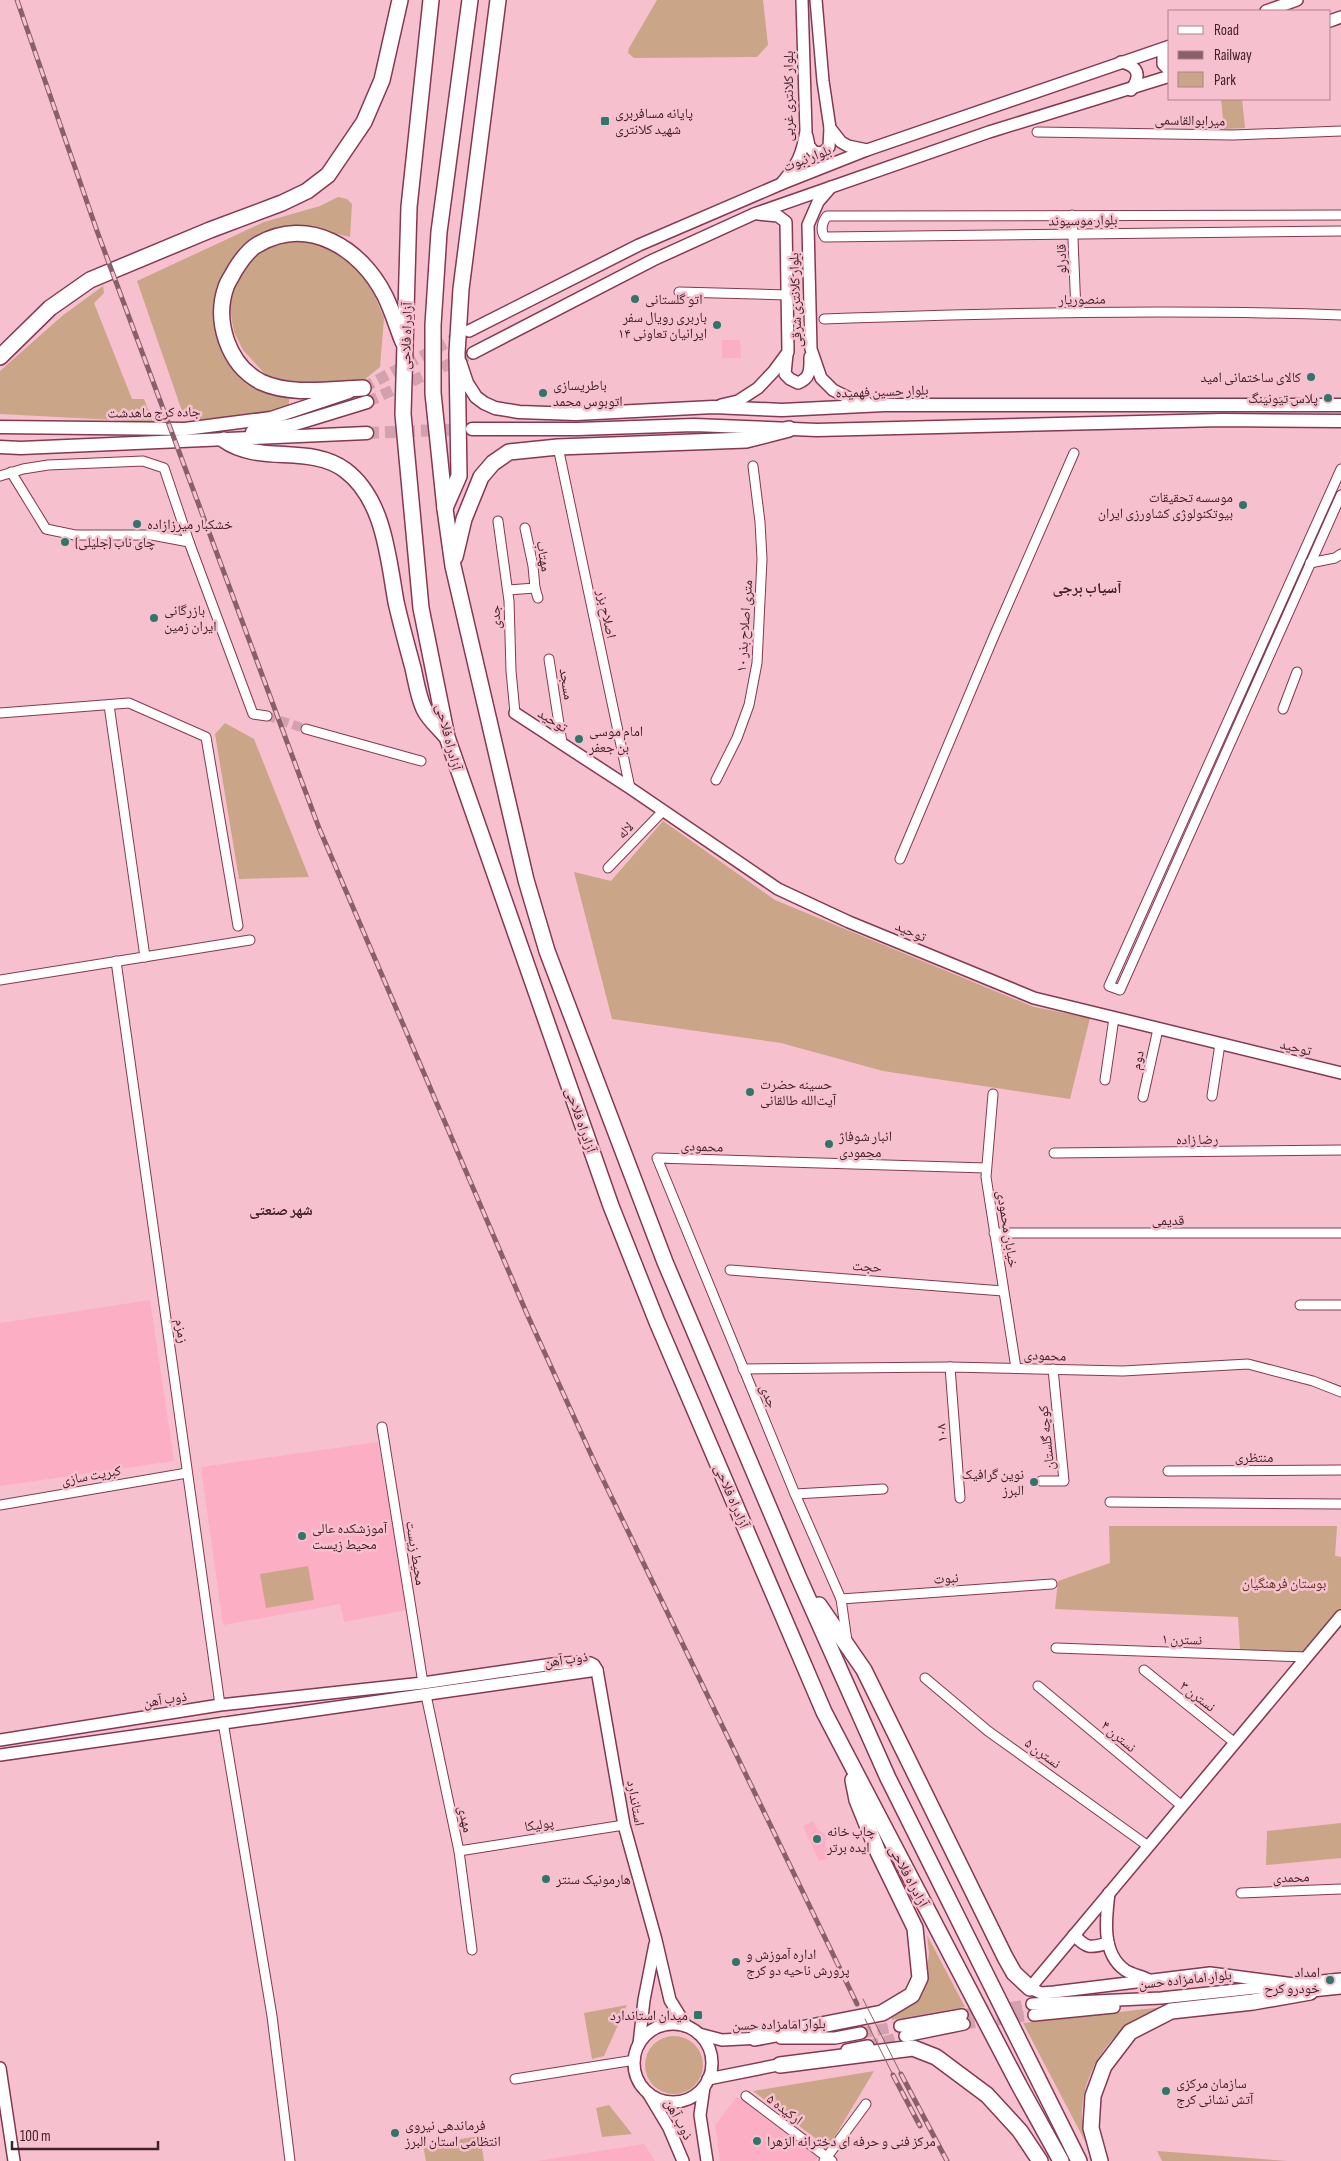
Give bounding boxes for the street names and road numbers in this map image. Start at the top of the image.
street label: بلوار کلانتری غربی [780,50,797,141]
street label: میرابوالقاسمی [1155,111,1225,130]
street label: بلوار نبوت [781,142,834,175]
street label: بلوار موسیوند [1048,211,1118,230]
street label: قادرلو [1053,244,1070,274]
street label: بلوار کلانتری شرقی [785,252,806,348]
street label: منصوریار [1057,291,1106,308]
street label: آزادراه فلاحی [397,302,416,370]
street label: بلوار حسین فهمیده [835,381,929,402]
street label: جاده کرج ماهدشت [107,403,201,423]
street label: مهتاب [532,539,555,573]
street label: ۱۰ متری اصلاح بذر [733,579,757,673]
street label: اصلاح بزر [592,587,620,640]
street label: جدی [487,605,504,629]
street label: مسجد [556,667,577,701]
street label: آزادراه فلاحی [432,702,465,772]
street label: توحید [535,705,571,736]
street label: لاله [613,818,637,842]
street label: توحید [893,917,929,946]
street label: توحید [1278,1035,1314,1060]
street label: دوم [1127,1049,1149,1071]
street label: آزادراه فلاحی [562,1085,600,1155]
street label: رضا زاده [1176,1131,1218,1148]
street label: محمودی [680,1137,724,1156]
street label: خیابان محمودی [993,1189,1022,1269]
street label: قدیمی [1152,1212,1184,1229]
street label: حجت [852,1257,882,1276]
street label: زمزم [170,1318,192,1344]
street label: محمودی [1023,1346,1067,1365]
street label: جدی [756,1382,781,1411]
street label: کوچه گلستان [1035,1404,1058,1471]
street label: ۱۰۸ [932,1423,951,1443]
street label: منتظری [1235,1449,1273,1466]
street label: کبریت سازی [60,1462,123,1489]
street label: آزادراه فلاحی [711,1462,753,1531]
street label: محیط زیست [402,1520,429,1586]
street label: نبوت [933,1569,959,1588]
street label: نسترن ۱ [1161,1630,1203,1649]
street label: ذوب آهن [543,1648,589,1671]
street label: نسترن ۳ [1176,1677,1219,1716]
street label: ذوب آهن [142,1688,188,1711]
street label: نسترن ۴ [1098,1717,1140,1756]
street label: نسترن ۵ [1021,1735,1064,1772]
street label: استاندارد [623,1779,648,1827]
street label: مهدی [454,1804,477,1834]
street label: پولیکا [523,1814,555,1835]
street label: آزادراه فلاحی [885,1842,932,1910]
street label: محمدی [1272,1868,1310,1887]
street label: بلوار امامزاده حسن [1138,1966,1233,1993]
street label: بلوار امامزاده حسن [732,2015,826,2034]
street label: ارکیده ۵ [763,2090,806,2128]
street label: ذوب آهن [661,2096,696,2143]

